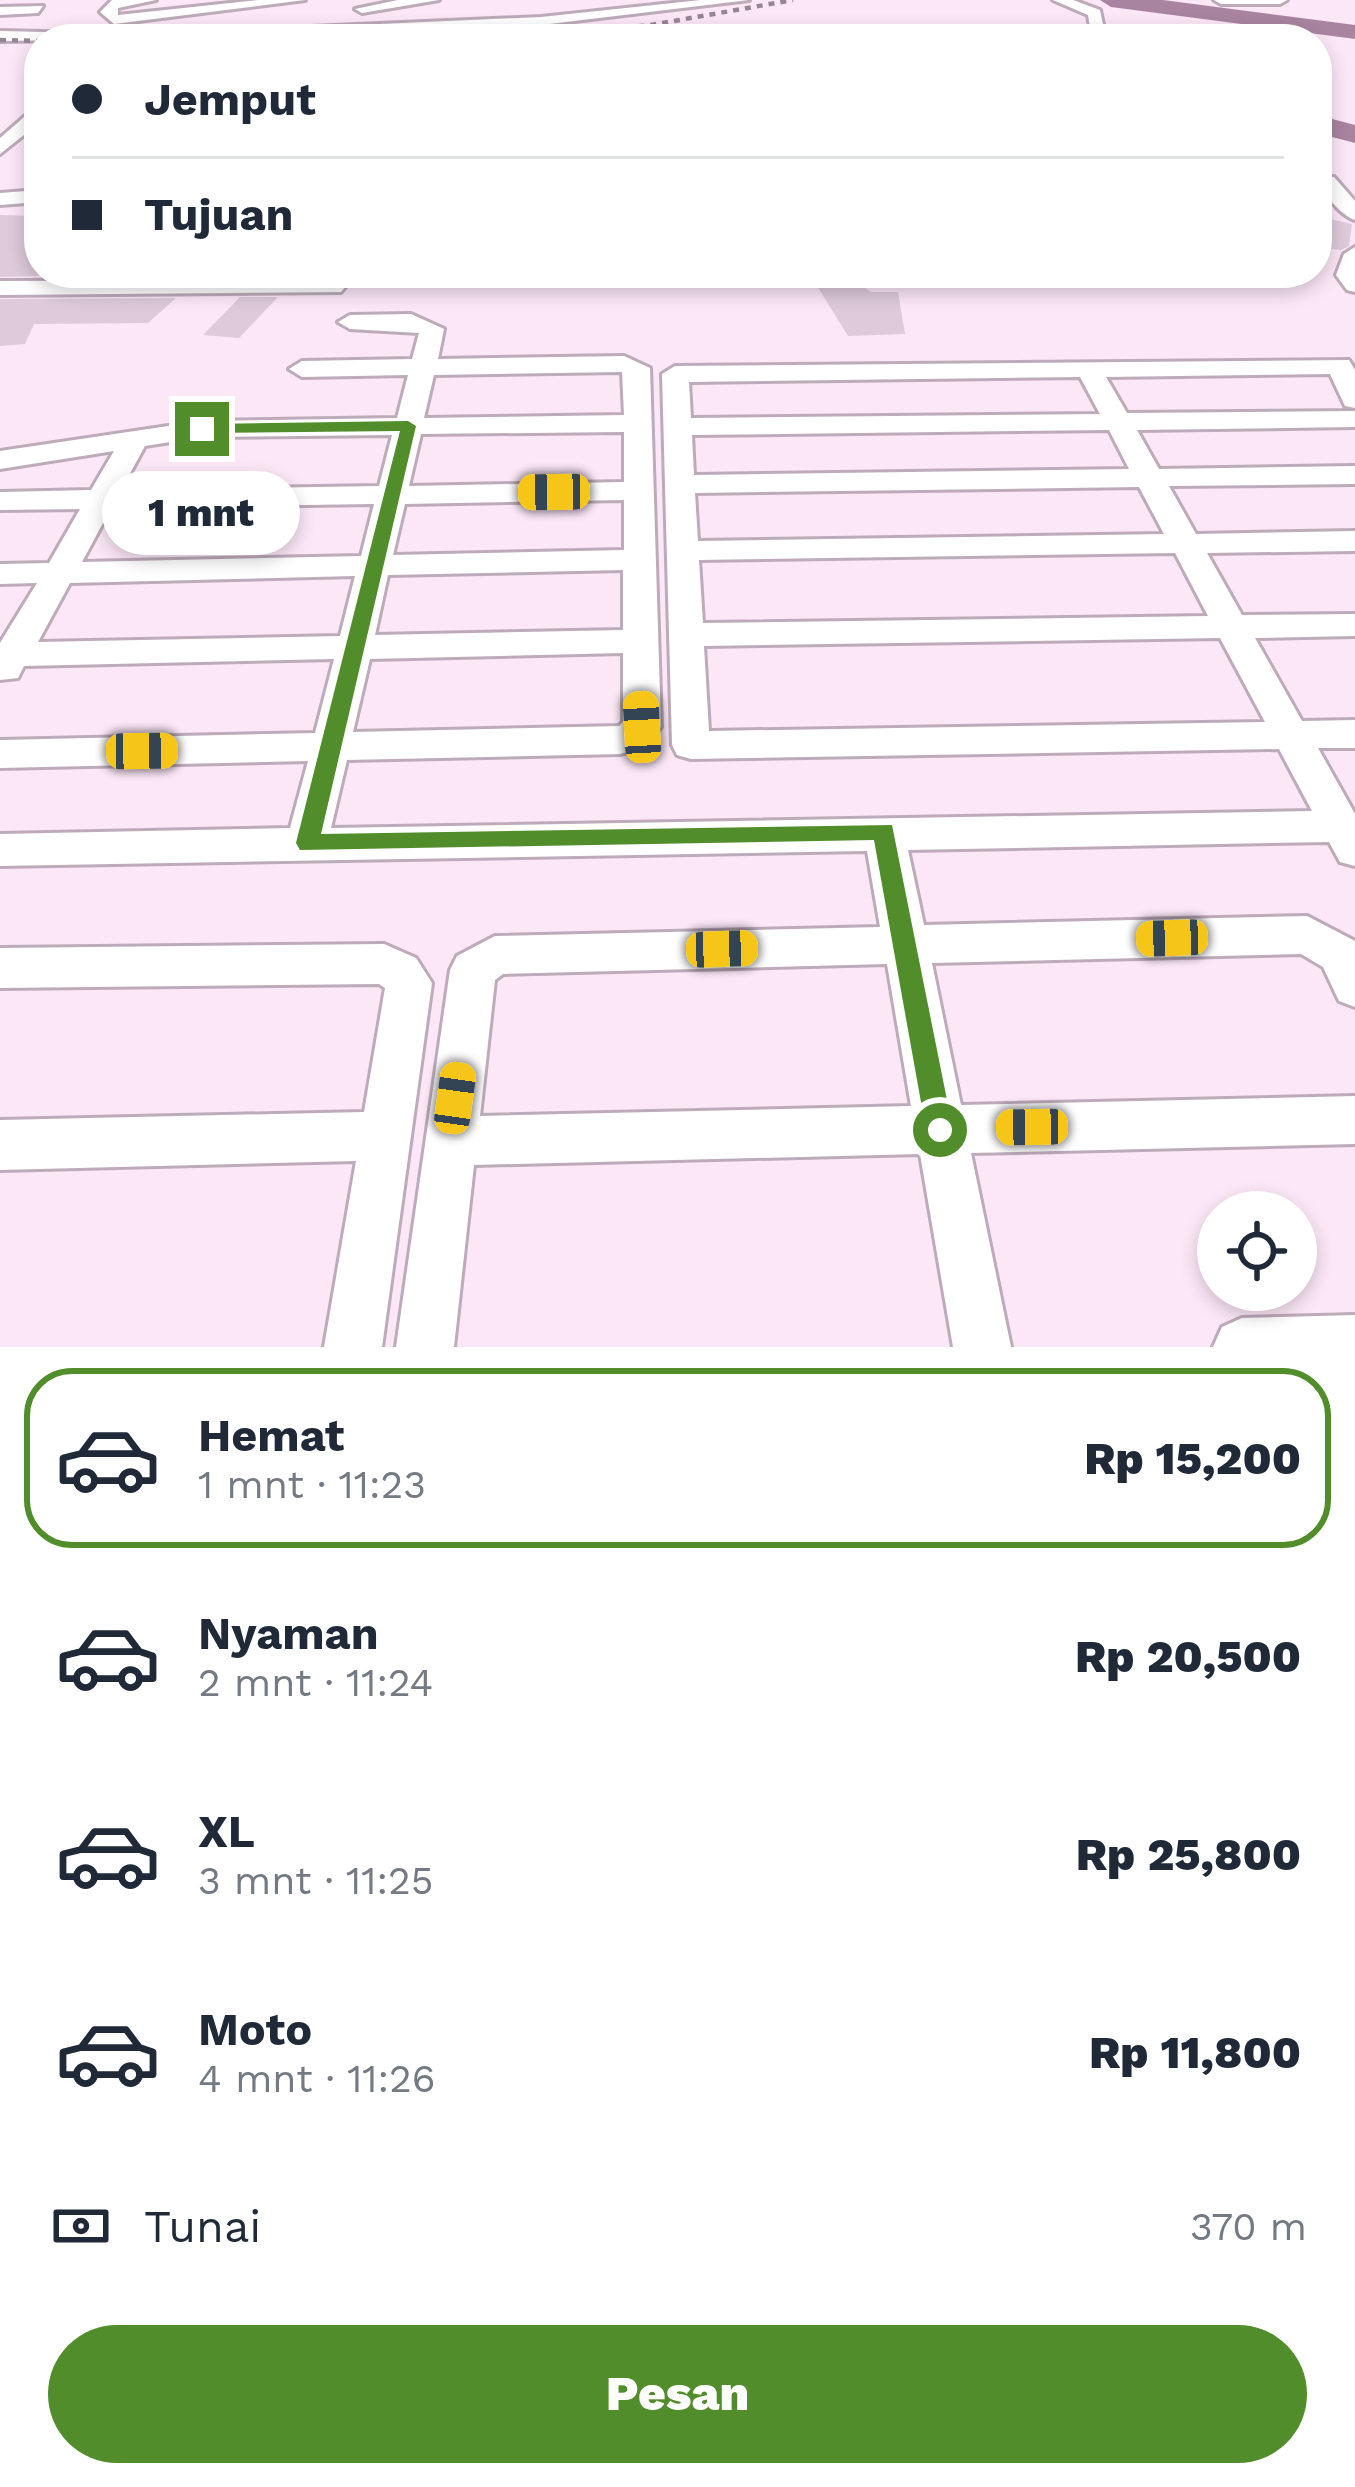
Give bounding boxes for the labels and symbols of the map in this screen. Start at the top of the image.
route end [175,402,229,456]
callout: 1 mnt [103,471,301,555]
car [518,473,590,511]
car [622,690,662,764]
car [106,732,178,770]
car [1135,919,1209,957]
car [685,930,759,968]
car [432,1060,478,1136]
route start [913,1103,967,1157]
car [996,1108,1068,1146]

